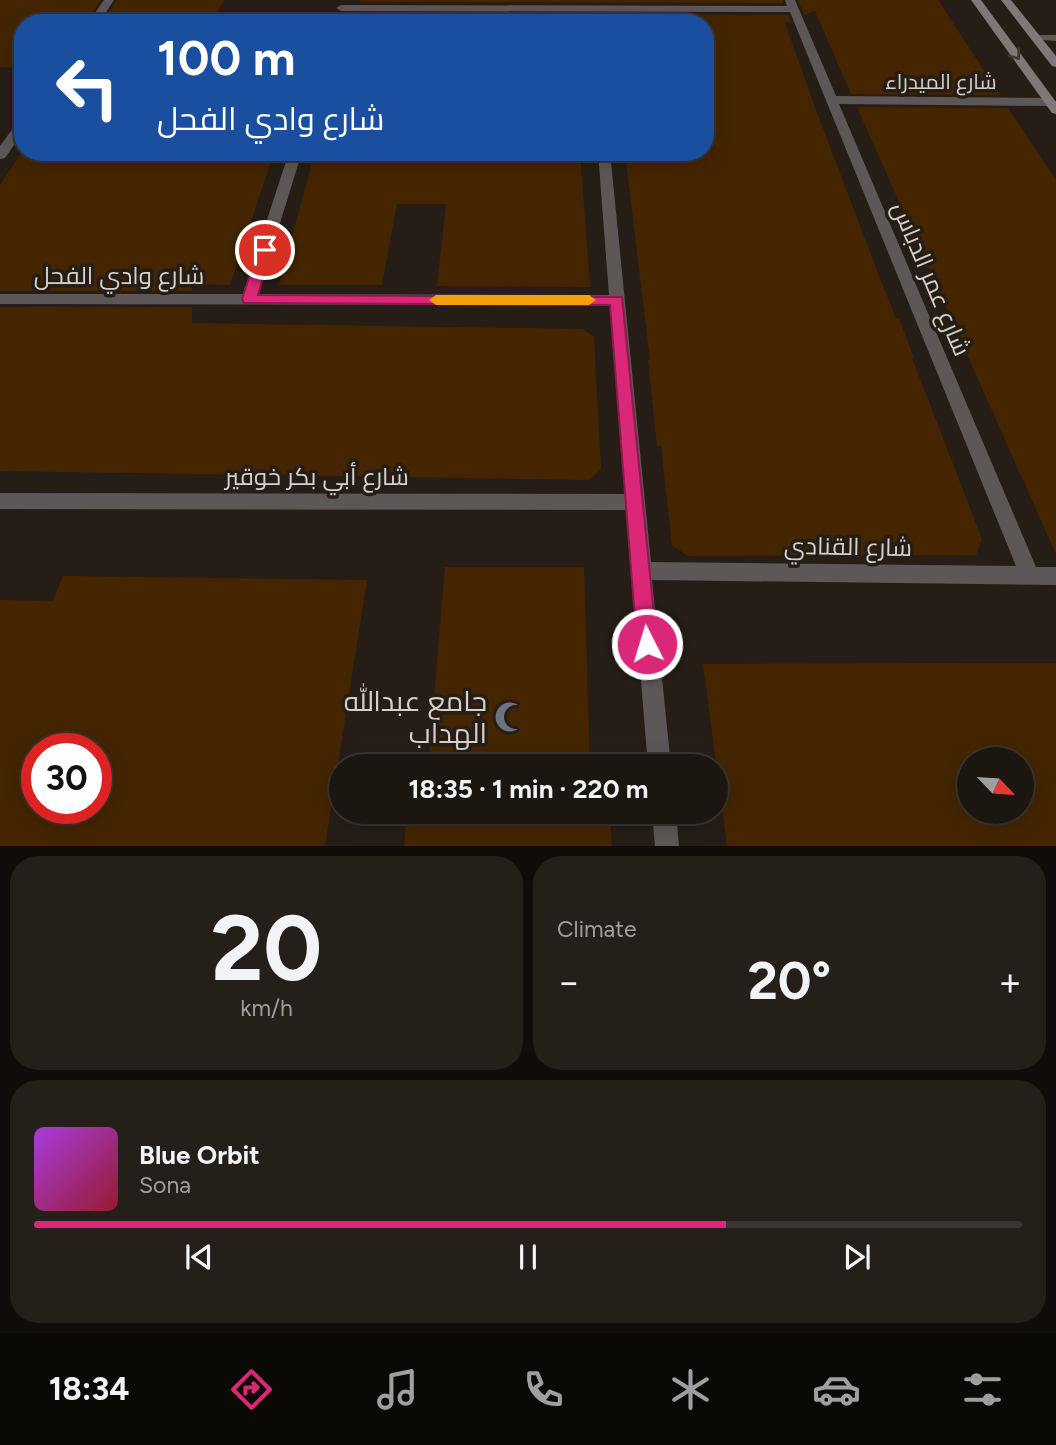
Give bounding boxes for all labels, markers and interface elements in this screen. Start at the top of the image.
text: 100 m [157,28,296,87]
icon: left [42,42,133,133]
one-way arrow [1008,47,1020,60]
street label: شارع الميدراء [885,69,997,96]
text: شارع وادي الفحل [157,100,385,138]
street label: شارع عمر الدباس [884,197,977,361]
pin [235,220,295,280]
icon: arrive [246,231,284,269]
street label: شارع وادي الفحل [34,261,204,294]
street label: شارع أبي بكر خوقير [223,461,409,496]
street label: شارع القنادي [784,531,912,566]
position arrow [610,607,684,681]
place label: جامع عبدالله الهداب [344,683,487,750]
mosque icon: جامع عبدالله الهداب [493,700,527,734]
speed limit sign: 30 [21,733,112,824]
north arrow [957,747,1034,824]
map controls [957,747,1034,824]
text: 18:35 · 1 min · 220 m [409,773,648,805]
text: 20 [211,894,322,1003]
text: Climate [557,915,636,943]
text: 20° [748,950,831,1012]
text: − [557,959,581,1005]
text: + [998,959,1022,1005]
text: km/h [240,994,293,1022]
text: Blue Orbit [139,1139,260,1171]
text: Sona [139,1171,191,1199]
icon: previous [180,1238,218,1276]
icon: pause [509,1238,547,1276]
icon: next [838,1238,876,1276]
icon: directions [227,1365,276,1414]
icon: music [373,1365,422,1414]
icon: phone [519,1365,568,1414]
icon: climate [666,1365,715,1414]
icon: car [812,1365,861,1414]
icon: filters [958,1365,1007,1414]
text: 18:34 [49,1370,129,1408]

